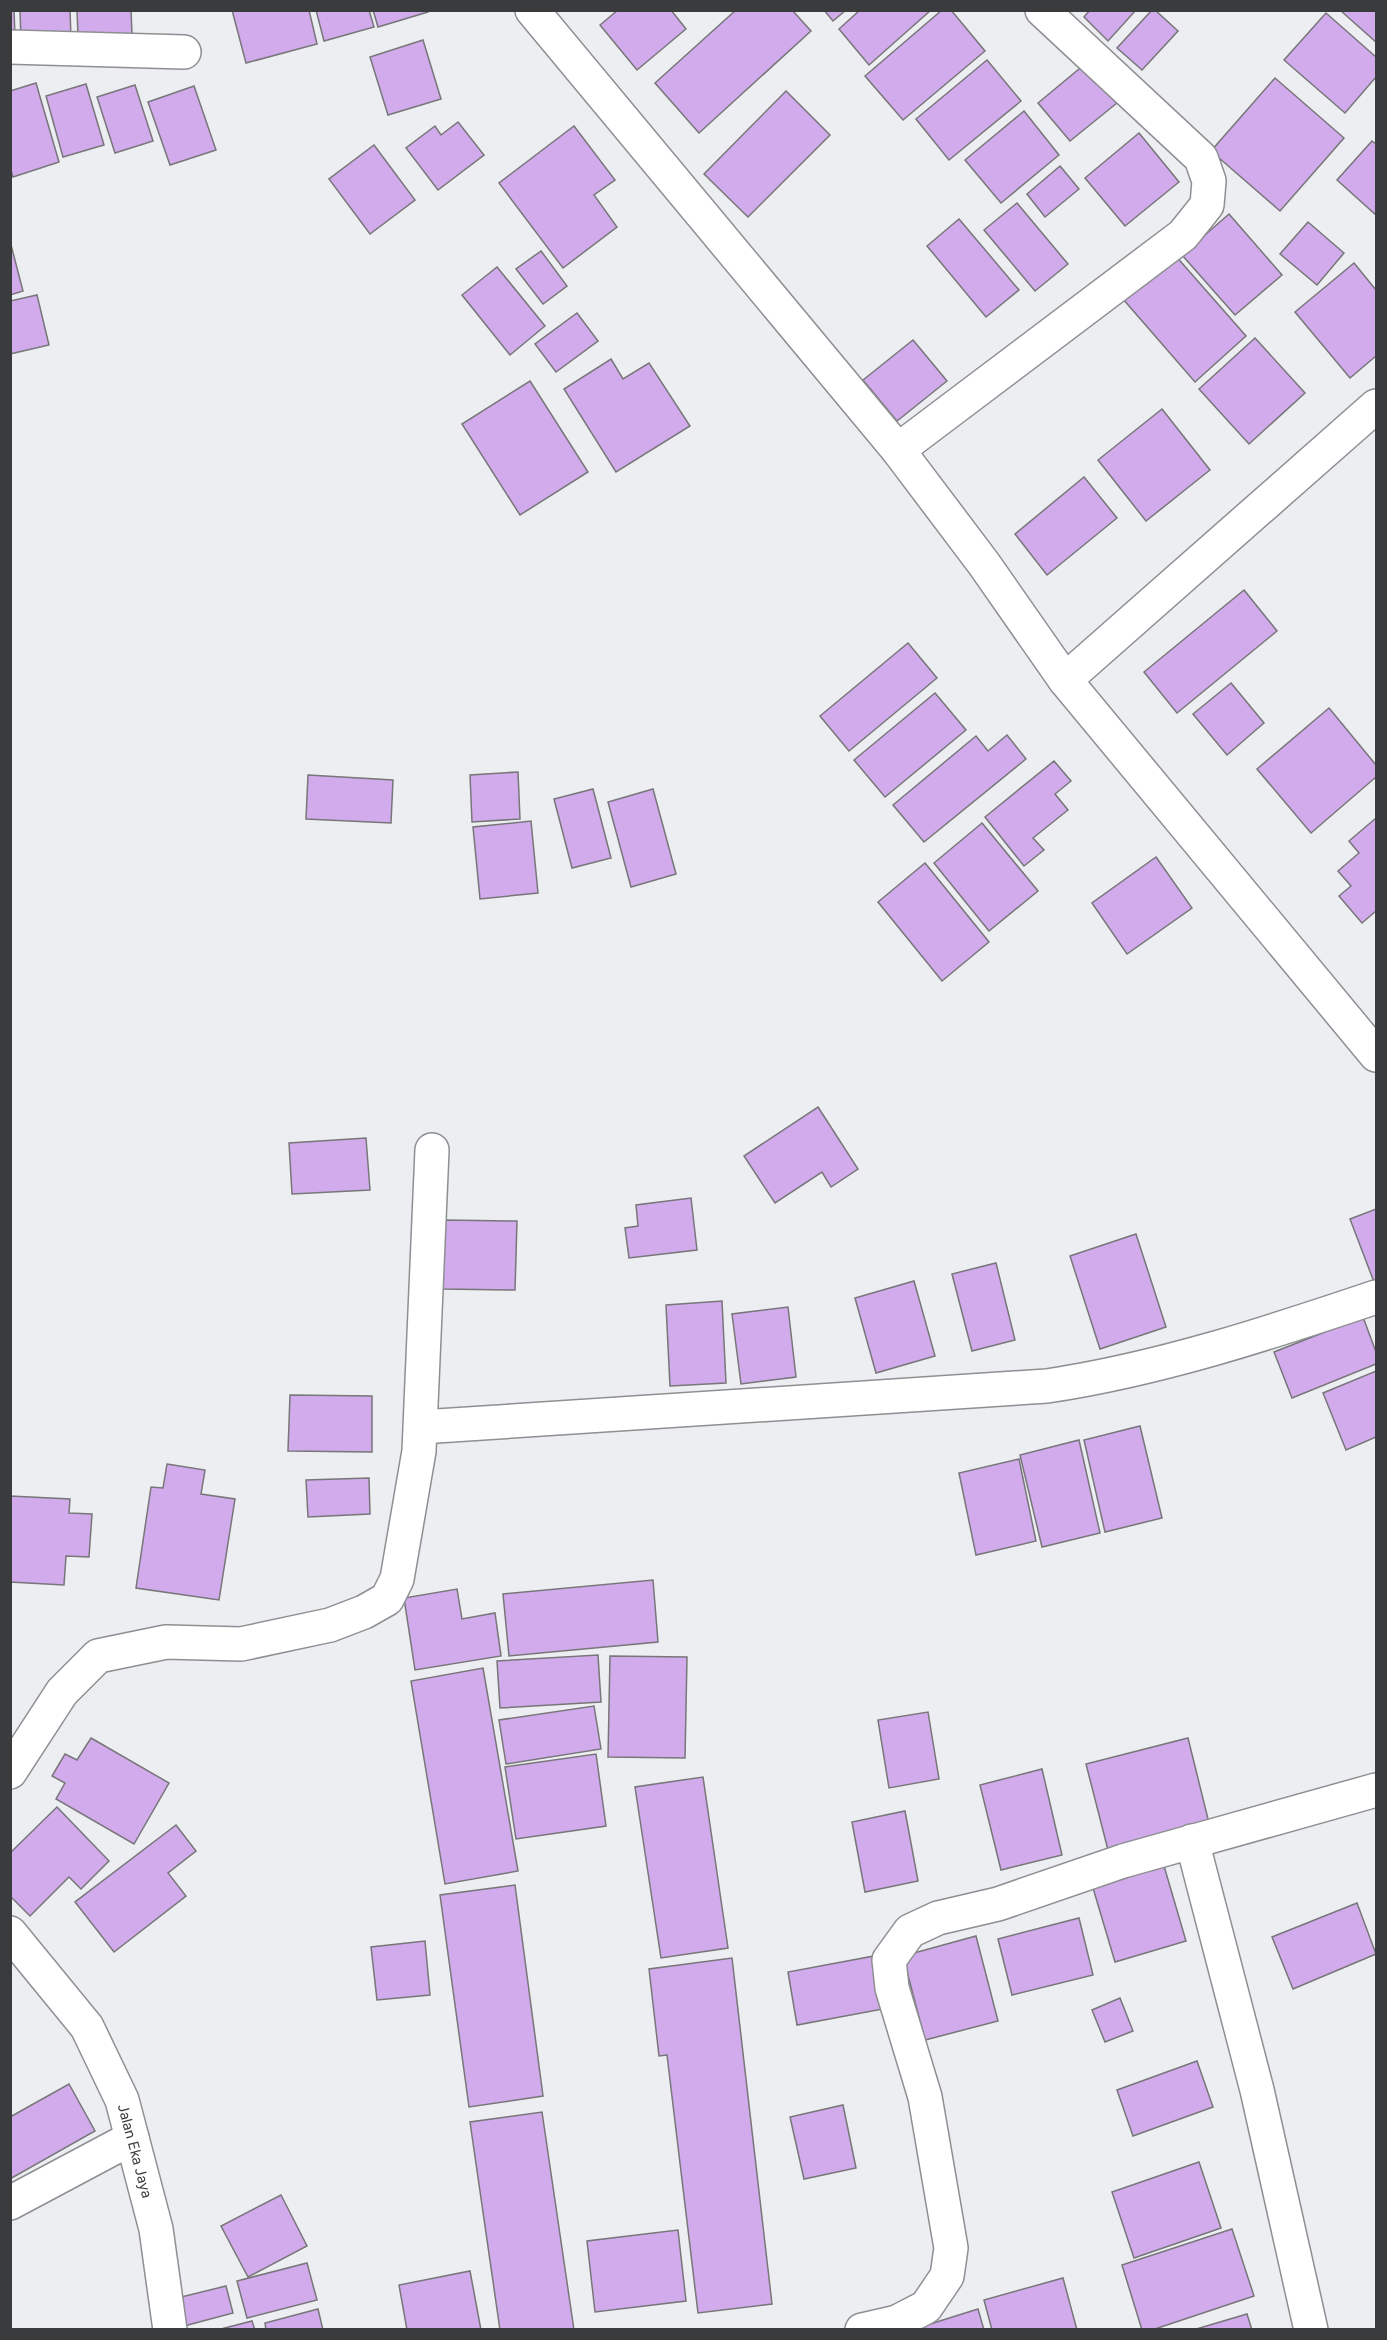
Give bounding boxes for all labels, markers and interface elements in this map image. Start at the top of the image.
street label: Jalan Eka Jaya [114,2102,156,2200]

